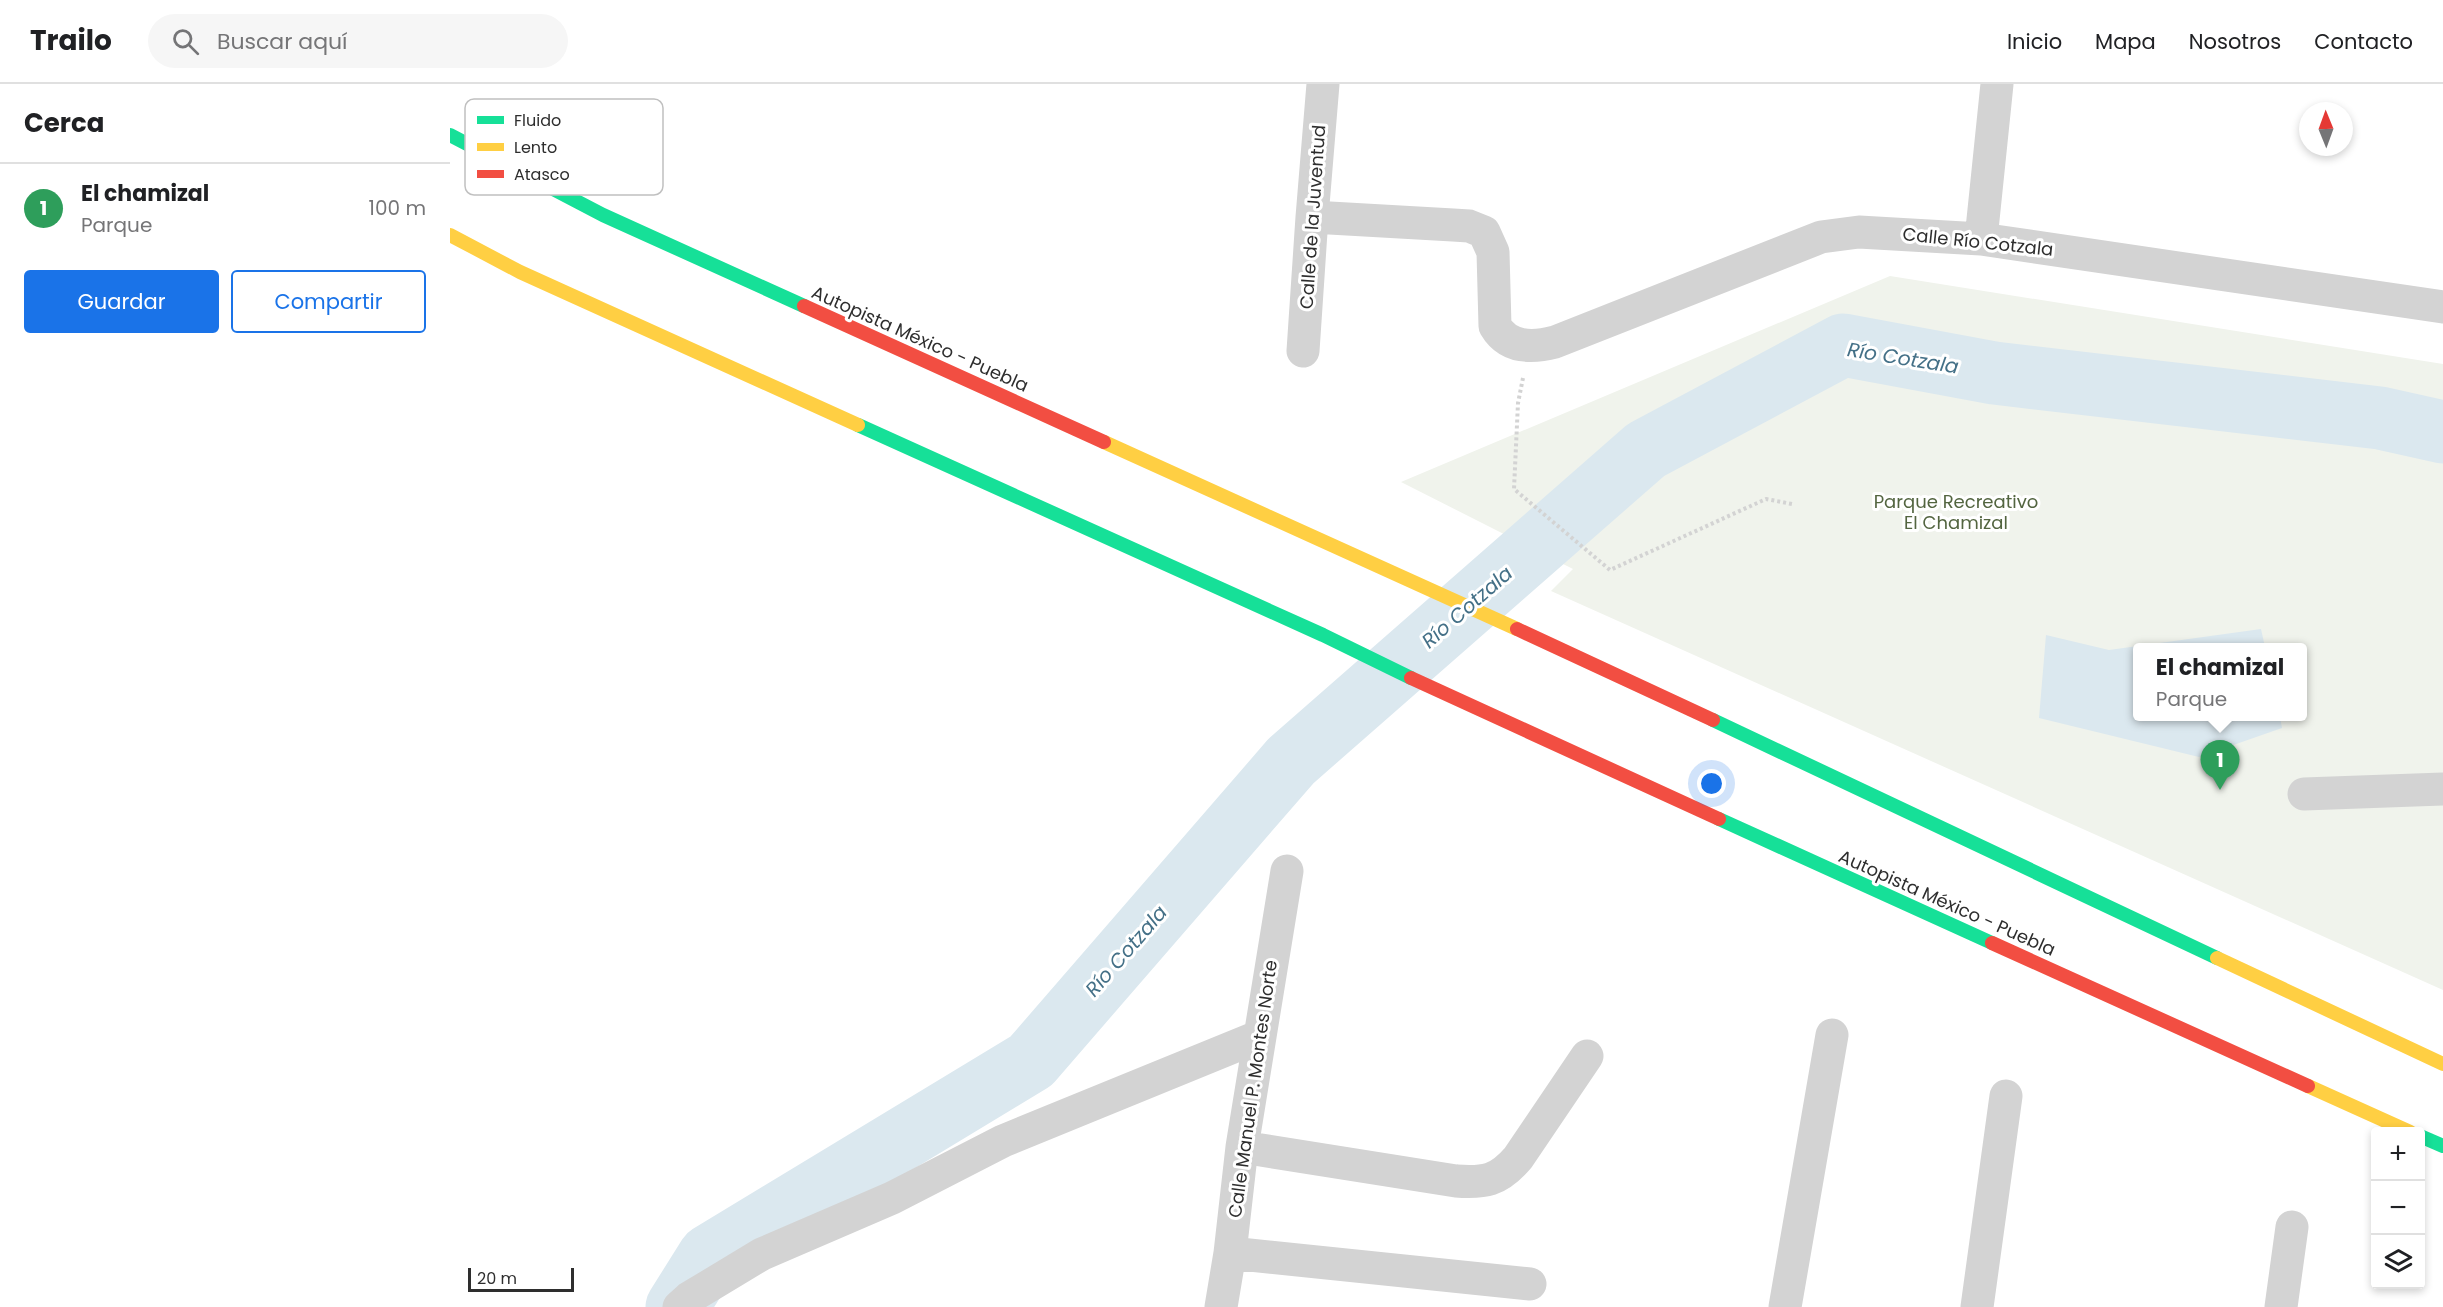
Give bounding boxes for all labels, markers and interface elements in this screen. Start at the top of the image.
search box [148,14,568,68]
text: Trailo [30,21,112,60]
icon: search [169,25,202,58]
text: Buscar aquí [217,26,348,57]
text: Inicio [2007,27,2062,56]
text: Mapa [2095,27,2156,56]
text: Nosotros [2189,27,2281,56]
text: Contacto [2314,27,2413,56]
legend [465,99,663,195]
north arrow [2299,102,2353,156]
text: Cerca [24,105,104,141]
text: Fluido [514,109,561,132]
street label: Calle de la Juventud [1294,124,1331,310]
text: Lento [514,136,557,159]
text: Atasco [514,163,570,186]
text: El chamizal [81,178,209,209]
text: 1 [40,194,47,222]
text: 100 m [369,194,426,222]
text: Parque [81,211,152,239]
street label: Calle Río Cotzala [1901,221,2055,262]
button: Guardar [24,270,219,333]
button: Compartir [231,270,426,333]
street label: Autopista México - Puebla [808,279,1033,398]
water label: Río Cotzala [1845,335,1961,381]
park label: Parque Recreativo El Chamizal [1874,489,2038,535]
water label: Río Cotzala [1415,560,1519,654]
popup [2133,643,2307,721]
text: El chamizal [2156,652,2284,683]
text: Parque [2156,685,2227,713]
pin: 1 [2200,740,2240,790]
your location [1697,769,1726,798]
street label: Autopista México - Puebla [1835,843,2060,962]
water label: Río Cotzala [1079,899,1173,1003]
street label: Calle Manuel P. Montes Norte [1222,958,1283,1219]
map controls [2371,1127,2425,1289]
button: + [2371,1127,2425,1181]
button: − [2371,1181,2425,1235]
button: layers [2371,1235,2425,1289]
scale bar [468,1265,574,1292]
text: 20 m [477,1267,517,1290]

